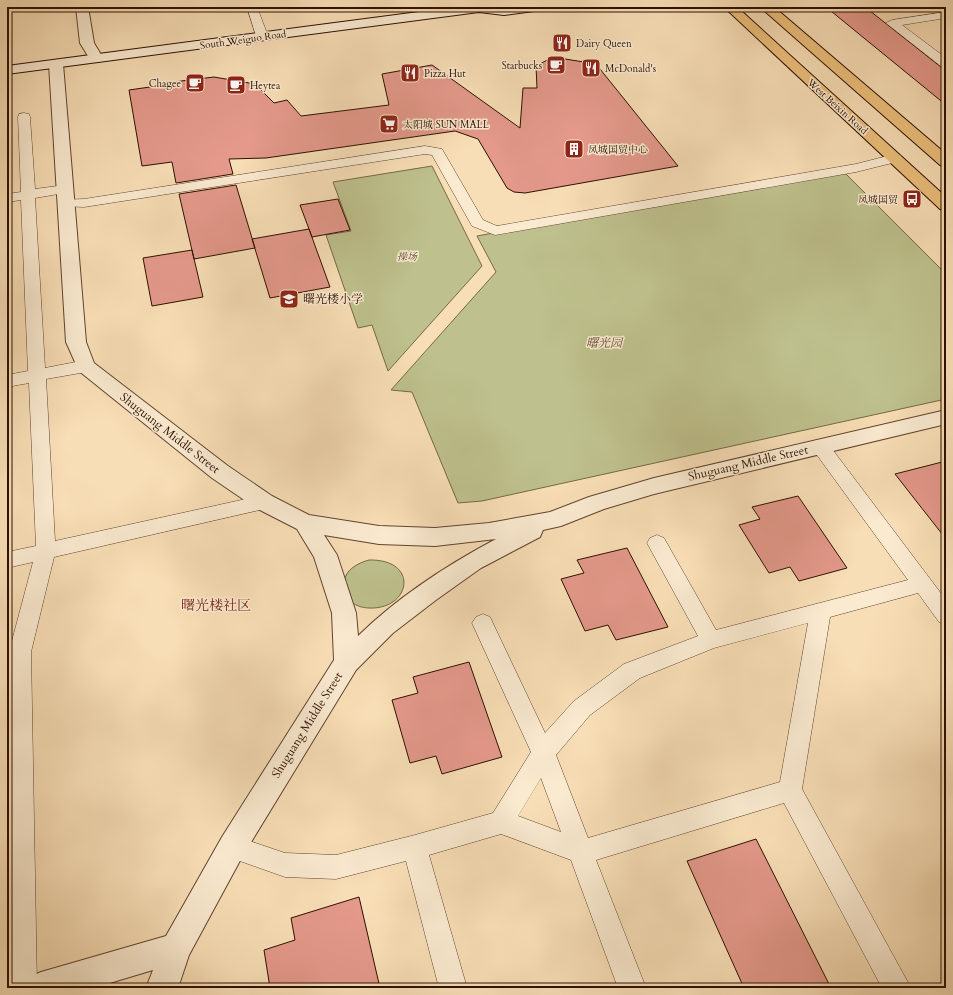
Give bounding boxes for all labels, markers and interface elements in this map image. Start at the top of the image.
street label: South Weiguo Road [199,27,288,53]
restaurant icon: Dairy Queen [551,32,573,54]
place label: Dairy Queen [576,37,632,51]
cafe icon: Starbucks [545,54,567,76]
restaurant icon: McDonald's [580,57,602,79]
place label: Starbucks [502,59,542,73]
restaurant icon: Pizza Hut [399,62,421,84]
place label: McDonald's [605,62,656,76]
place label: Pizza Hut [424,67,467,81]
cafe icon: Chagee [184,72,206,94]
cafe icon: Heytea [225,74,247,96]
street label: West Beixin Road [803,75,871,138]
place label: Chagee [149,77,181,91]
place label: Heytea [250,79,281,93]
supermarket icon: 太阳城 SUN MALL [378,113,400,135]
place label: 太阳城 SUN MALL [403,118,490,132]
building icon: 凤城国贸中心 [563,138,585,160]
place label: 凤城国贸中心 [588,143,648,157]
bus stop icon: 凤城国贸 [901,188,923,210]
place label: 凤城国贸 [858,193,898,207]
park label: 操场 [397,250,418,264]
school or university icon: 曙光楼小学 [278,288,300,310]
place label: 曙光楼小学 [303,291,363,307]
park label: 曙光园 [586,335,624,351]
street label: Shuguang Middle Street [117,389,223,477]
street label: Shuguang Middle Street [687,441,810,485]
district label: 曙光楼社区 [181,596,251,615]
street label: Shuguang Middle Street [268,669,346,781]

